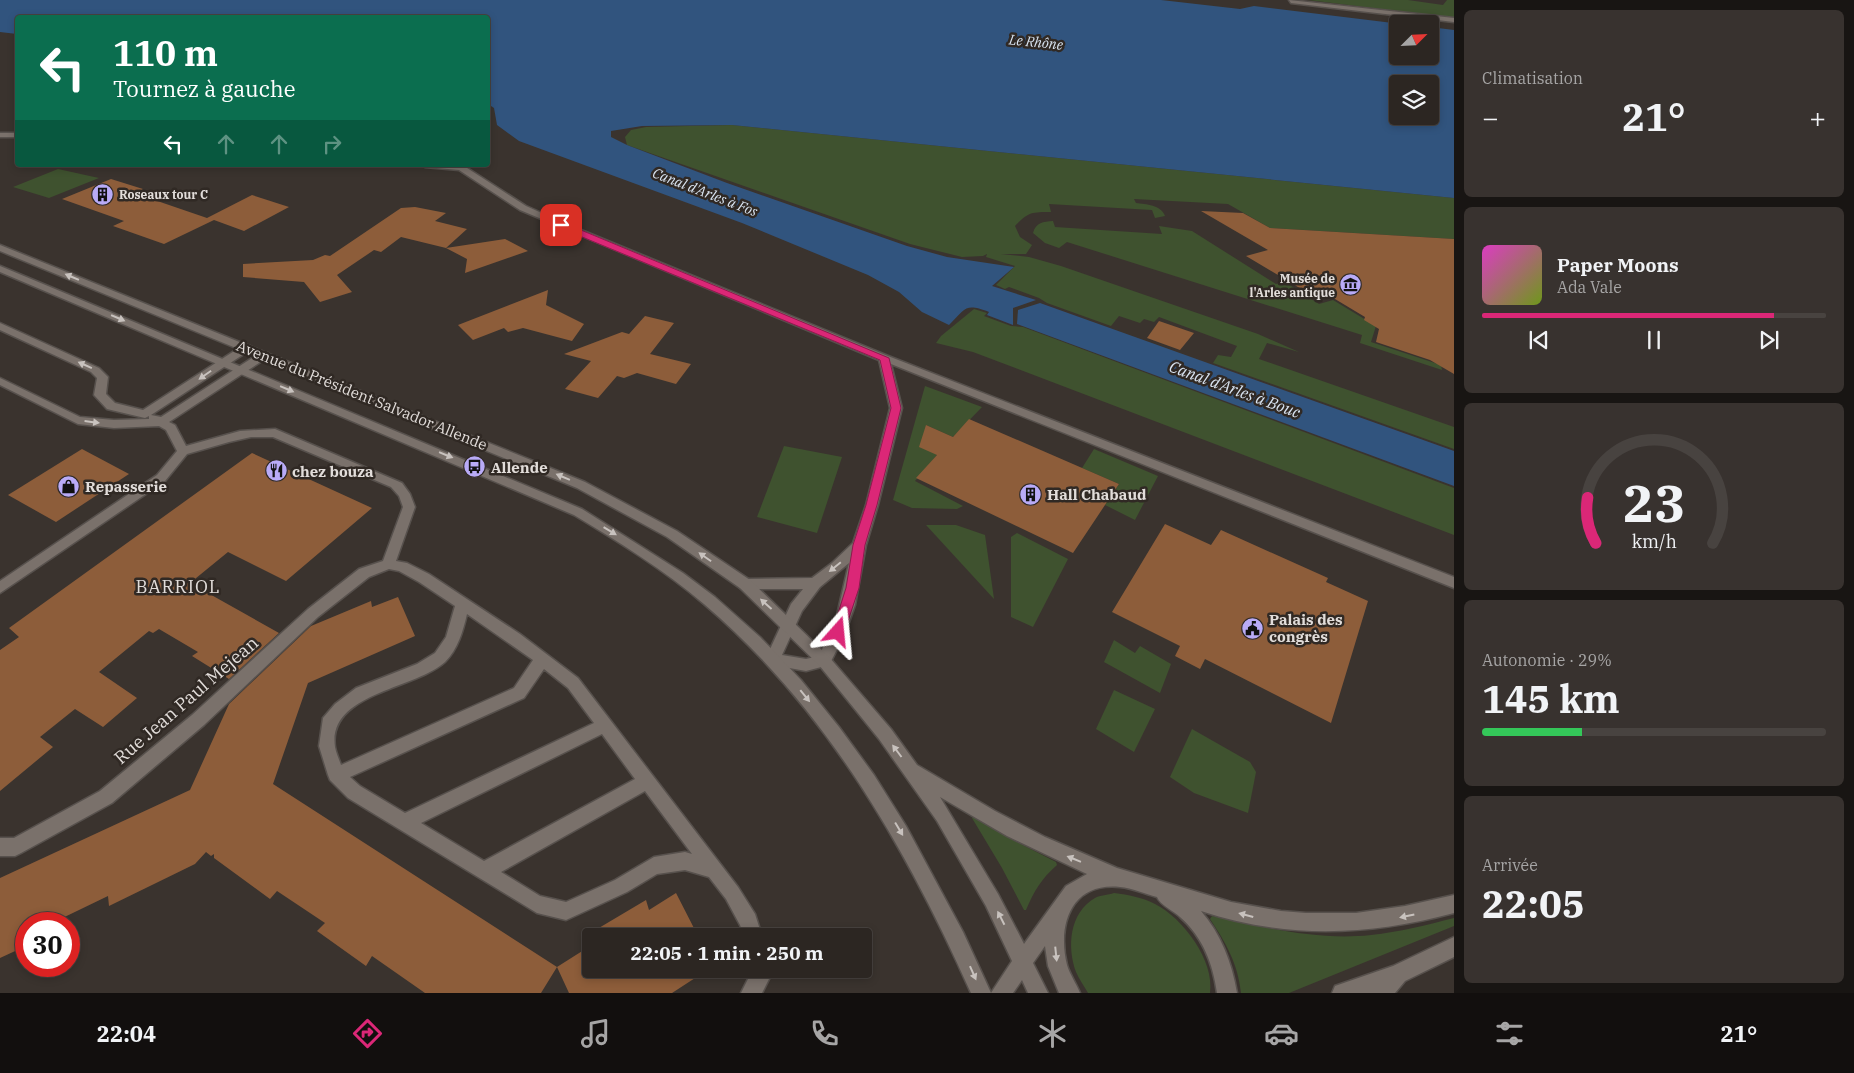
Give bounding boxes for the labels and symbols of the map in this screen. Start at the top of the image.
north arrow [1389,15,1439,65]
water label: Le Rhône [1007,30,1065,54]
water label: Canal d'Arles à Fos [650,164,761,221]
building icon: Roseaux tour C [91,182,115,206]
place label: Roseaux tour C [119,187,208,202]
pin [540,204,582,246]
place label: Musée de l'Arles antique [1250,271,1335,300]
one-way arrow [65,273,79,281]
museum icon: Musée de l'Arles antique [1339,273,1363,297]
one-way arrow [111,315,125,323]
street label: Avenue du Président Salvador Allende [234,336,490,454]
water label: Canal d'Arles à Bouc [1167,356,1303,422]
one-way arrow [78,360,92,368]
one-way arrow [198,370,212,380]
one-way arrow [279,385,294,393]
one-way arrow [85,418,101,426]
one-way arrow [439,452,453,460]
bus stop icon: Allende [463,455,487,479]
place label: Allende [491,458,548,477]
restaurant icon: chez bouza [264,459,288,483]
place label: chez bouza [292,462,374,481]
one-way arrow [555,473,570,481]
shop icon: Repasserie [57,474,81,498]
place label: Repasserie [85,477,167,496]
building icon: Hall Chabaud [1019,482,1043,506]
place label: Hall Chabaud [1047,485,1147,504]
one-way arrow [603,526,616,535]
one-way arrow [698,552,711,562]
one-way arrow [829,562,842,573]
district label: BARRIOL [135,575,221,598]
one-way arrow [760,598,773,609]
position arrow [811,605,863,657]
place label: Palais des congrès [1269,610,1343,646]
public building icon: Palais des congrès [1241,616,1265,640]
street label: Rue Jean Paul Mejean [109,631,263,769]
one-way arrow [800,690,811,703]
one-way arrow [892,745,903,758]
one-way arrow [894,822,903,835]
one-way arrow [1066,855,1081,863]
one-way arrow [997,911,1005,925]
one-way arrow [1238,911,1253,919]
speed limit sign: 30 [15,912,80,977]
one-way arrow [1399,912,1414,920]
one-way arrow [1052,946,1060,962]
one-way arrow [969,966,977,980]

